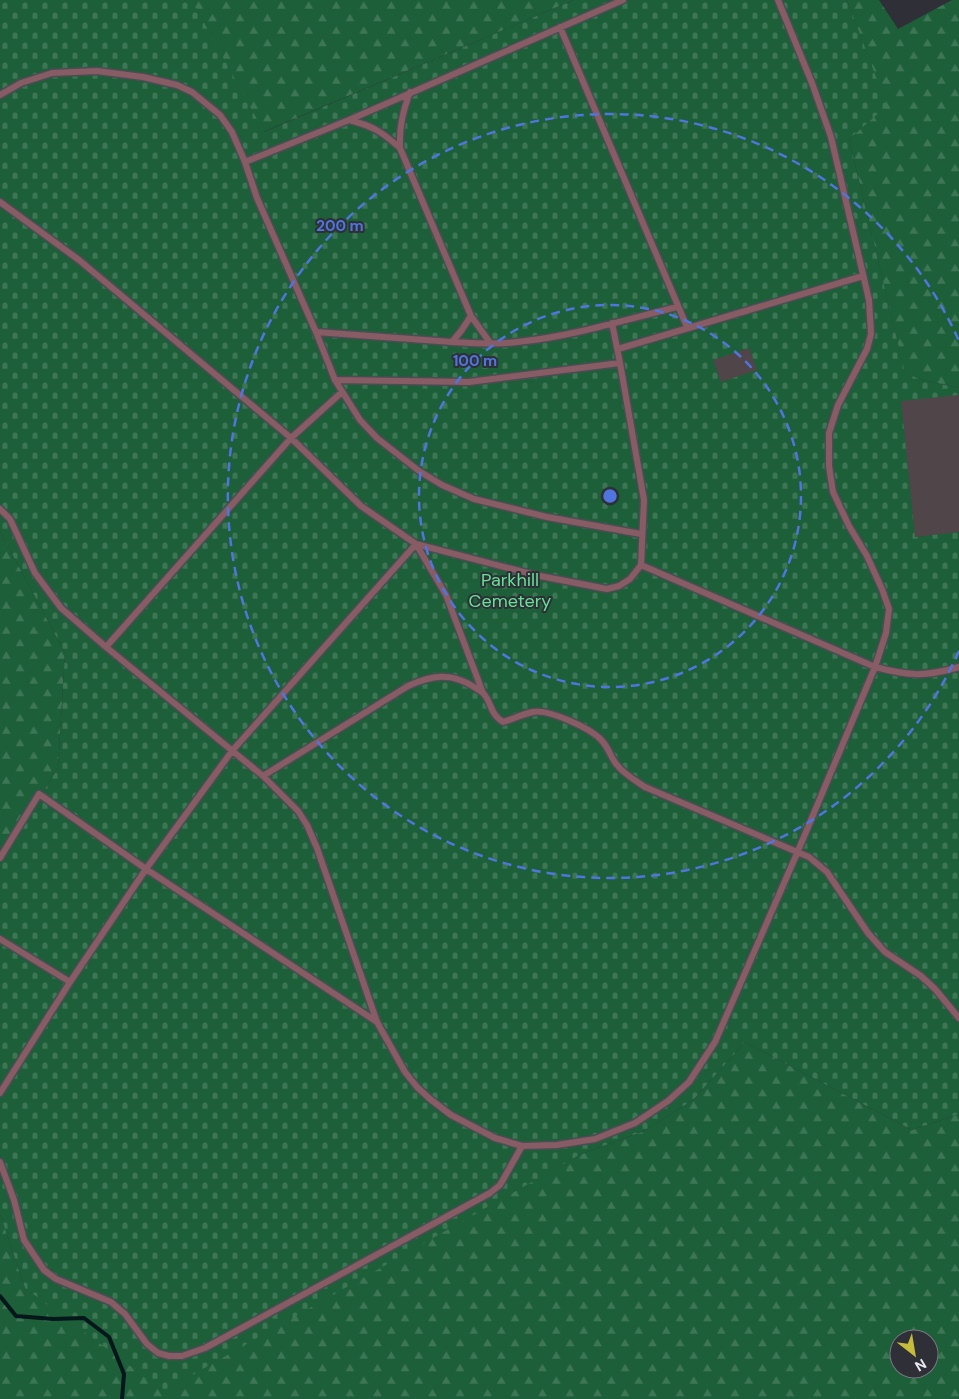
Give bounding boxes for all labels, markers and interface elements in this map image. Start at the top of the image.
text: 200 m [316,216,364,236]
text: 100 m [453,351,497,371]
centre of rings [601,487,619,505]
park label: Parkhill Cemetery [469,568,551,613]
north arrow [889,1329,939,1379]
text: N [912,1355,930,1375]

